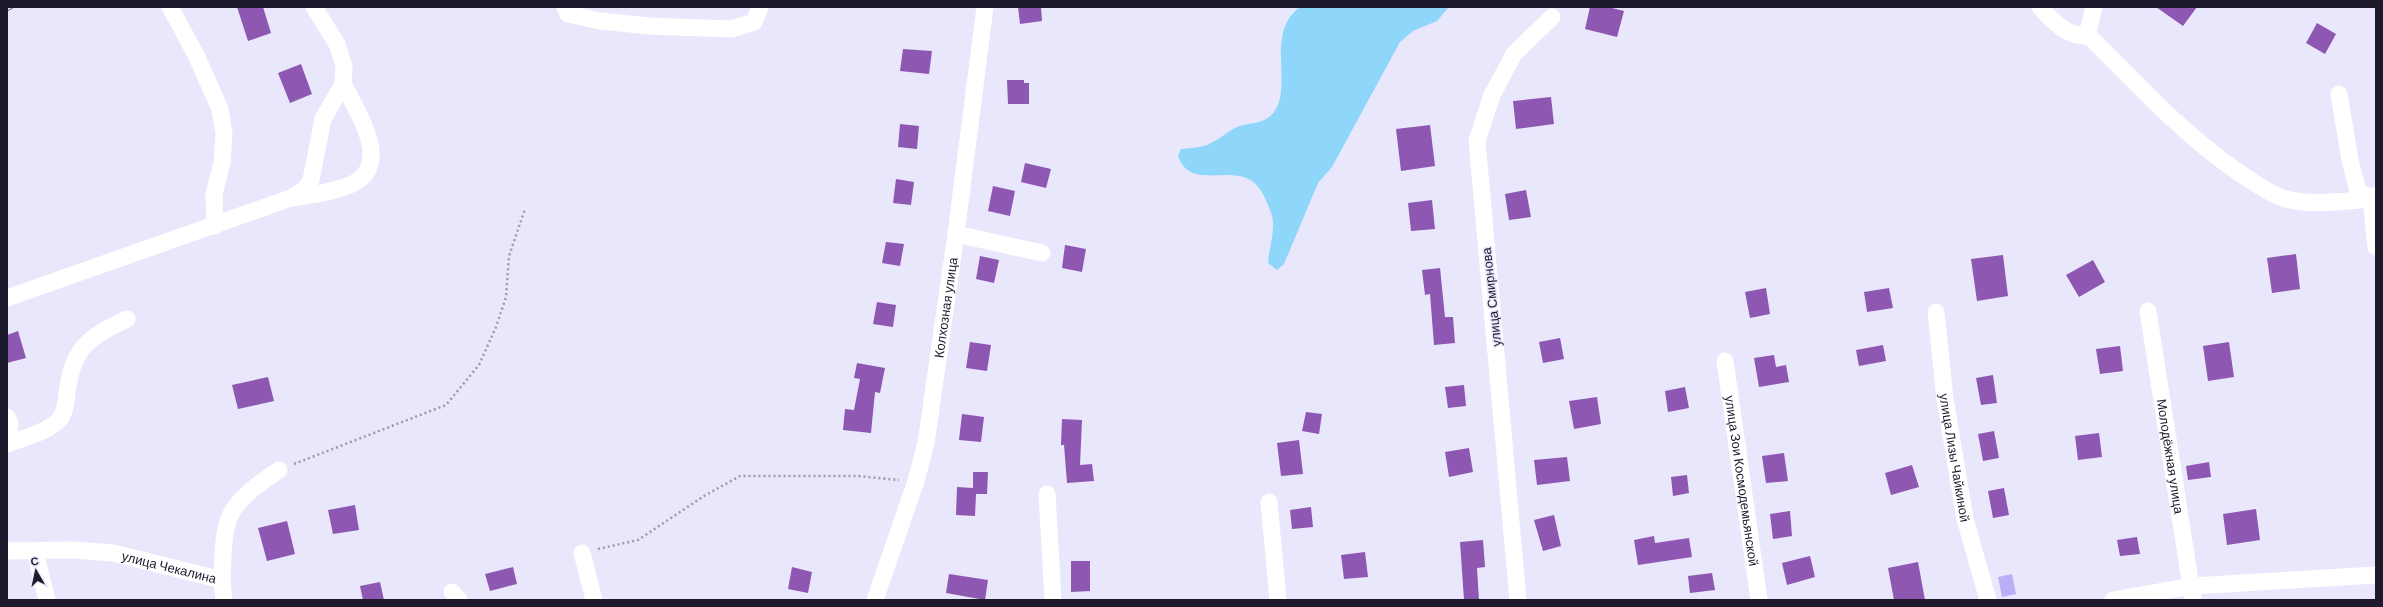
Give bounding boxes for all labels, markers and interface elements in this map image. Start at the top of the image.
street label: улица Смирнова [1478,246,1504,347]
street label: Колхозная улица [930,255,961,359]
street label: улица Лизы Чайкиной [1936,393,1973,523]
street label: улица Зои Космодемьянской [1722,394,1762,567]
street label: Молодёжная улица [2154,398,2188,516]
street label: улица Чекалина [120,548,219,586]
north arrow [16,551,56,591]
text: С [29,554,39,568]

